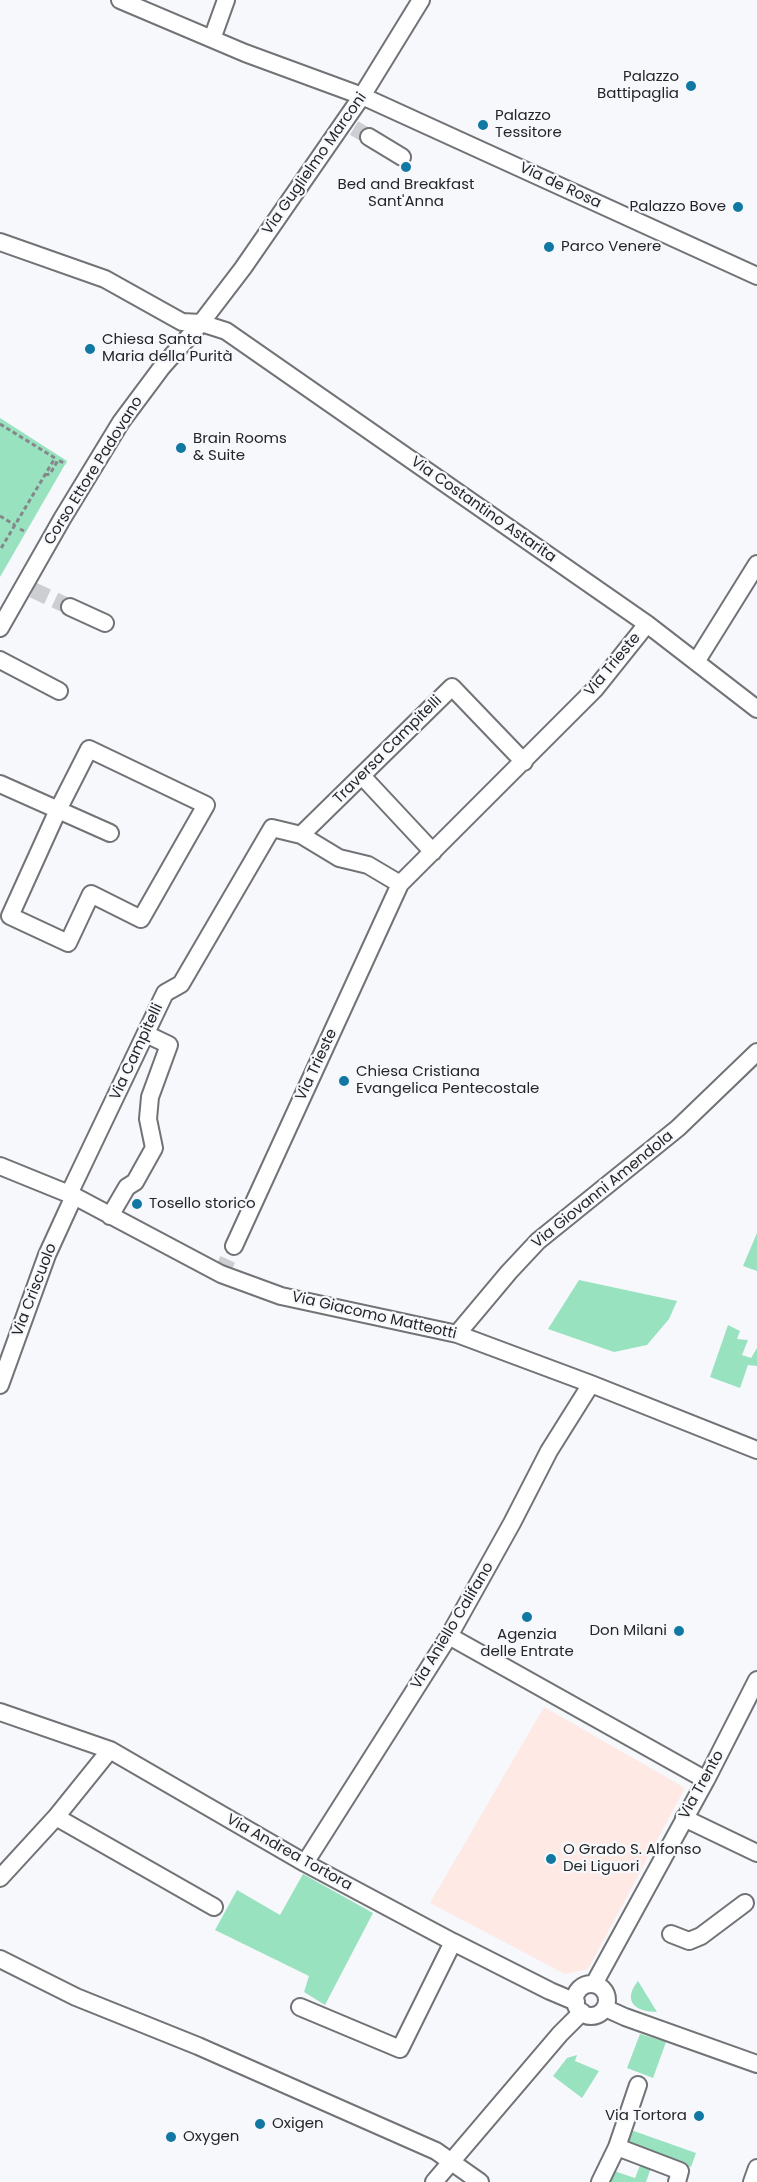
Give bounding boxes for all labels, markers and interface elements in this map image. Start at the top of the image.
place label: Palazzo Battipaglia [597,68,679,103]
marker: Palazzo Battipaglia [684,79,698,93]
street label: Via Guglielmo Marconi [259,89,371,239]
place label: Palazzo Tessitore [495,107,562,142]
marker: Palazzo Tessitore [476,118,490,132]
street label: Via de Rosa [516,159,604,213]
marker: Bed and Breakfast Sant'Anna [399,160,413,174]
place label: Bed and Breakfast Sant'Anna [338,176,474,211]
place label: Palazzo Bove [630,198,726,216]
marker: Palazzo Bove [731,200,745,214]
place label: Parco Venere [561,238,661,256]
marker: Parco Venere [542,240,556,254]
place label: Chiesa Santa Maria della Purità [102,331,233,366]
marker: Chiesa Santa Maria della Purità [83,342,97,356]
street label: Corso Ettore Padovano [41,393,147,549]
place label: Brain Rooms & Suite [193,430,287,465]
marker: Brain Rooms & Suite [174,441,188,455]
street label: Via Costantino Astarita [407,453,559,567]
street label: Via Trieste [581,630,645,700]
street label: Traversa Campitelli [330,692,446,808]
street label: Via Campitelli [107,1001,167,1103]
street label: Via Trieste [293,1026,341,1104]
place label: Chiesa Cristiana Evangelica Pentecostale [356,1063,539,1098]
marker: Chiesa Cristiana Evangelica Pentecostale [337,1074,351,1088]
street label: Via Giovanni Amendola [529,1127,677,1253]
place label: Tosello storico [149,1195,256,1213]
marker: Tosello storico [130,1197,144,1211]
street label: Via Criscuolo [9,1241,61,1339]
street label: Via Giacomo Matteotti [290,1288,458,1344]
street label: Via Aniello Califano [408,1559,498,1693]
marker: Agenzia delle Entrate [520,1610,534,1624]
place label: Don Milani [589,1622,667,1640]
marker: Don Milani [672,1624,686,1638]
place label: Agenzia delle Entrate [480,1626,574,1661]
street label: Via Trento [676,1748,728,1822]
street label: Via Andrea Tortora [223,1811,355,1895]
place label: O Grado S. Alfonso Dei Liguori [563,1841,701,1876]
marker: O Grado S. Alfonso Dei Liguori [544,1852,558,1866]
place label: Via Tortora [605,2107,687,2125]
marker: Via Tortora [692,2109,706,2123]
place label: Oxigen [272,2115,324,2133]
marker: Oxigen [253,2117,267,2131]
place label: Oxygen [183,2128,239,2146]
marker: Oxygen [164,2130,178,2144]

